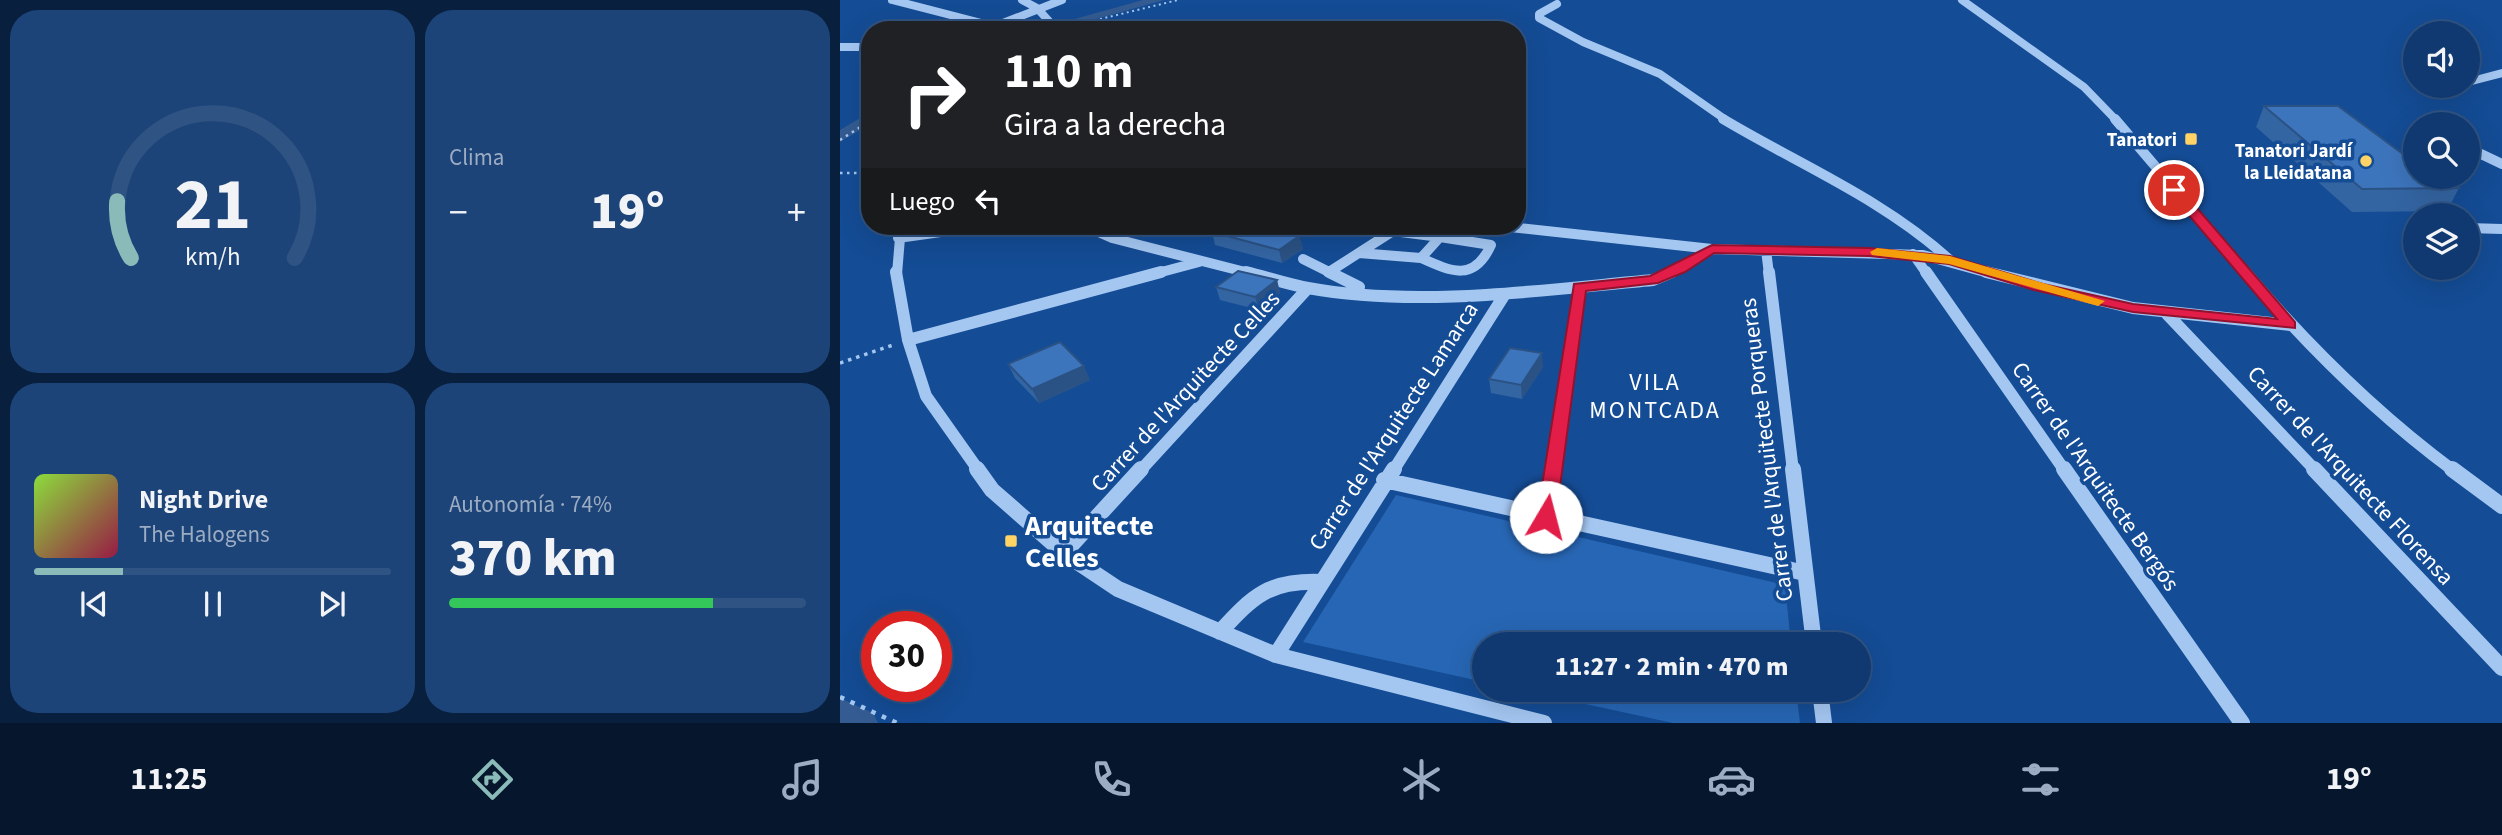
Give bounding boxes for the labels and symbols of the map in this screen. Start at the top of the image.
place label: Tanatori [2107,127,2177,154]
marker: Tanatori [2183,131,2199,147]
place label: Tanatori Jardí la Lleidatana [2235,138,2354,187]
marker: Tanatori Jardí la Lleidatana [2358,153,2374,169]
pin [2144,160,2204,220]
street label: Carrer de l'Arquitecte Celles [1083,283,1288,499]
street label: Carrer de l'Arquitecte Lamarca [1301,296,1486,557]
street label: Carrer de l'Arquitecte Porqueras [1732,296,1801,603]
street label: Carrer de l'Arquitecte Bergós [2004,355,2187,598]
street label: Carrer de l'Arquitecte Florensa [2240,358,2462,593]
district label: VILA MONTCADA [1589,365,1721,428]
position arrow [1509,480,1583,554]
place label: Arquitecte Celles [1024,506,1154,578]
marker: Arquitecte Celles [1003,533,1019,549]
speed limit sign: 30 [861,611,952,702]

